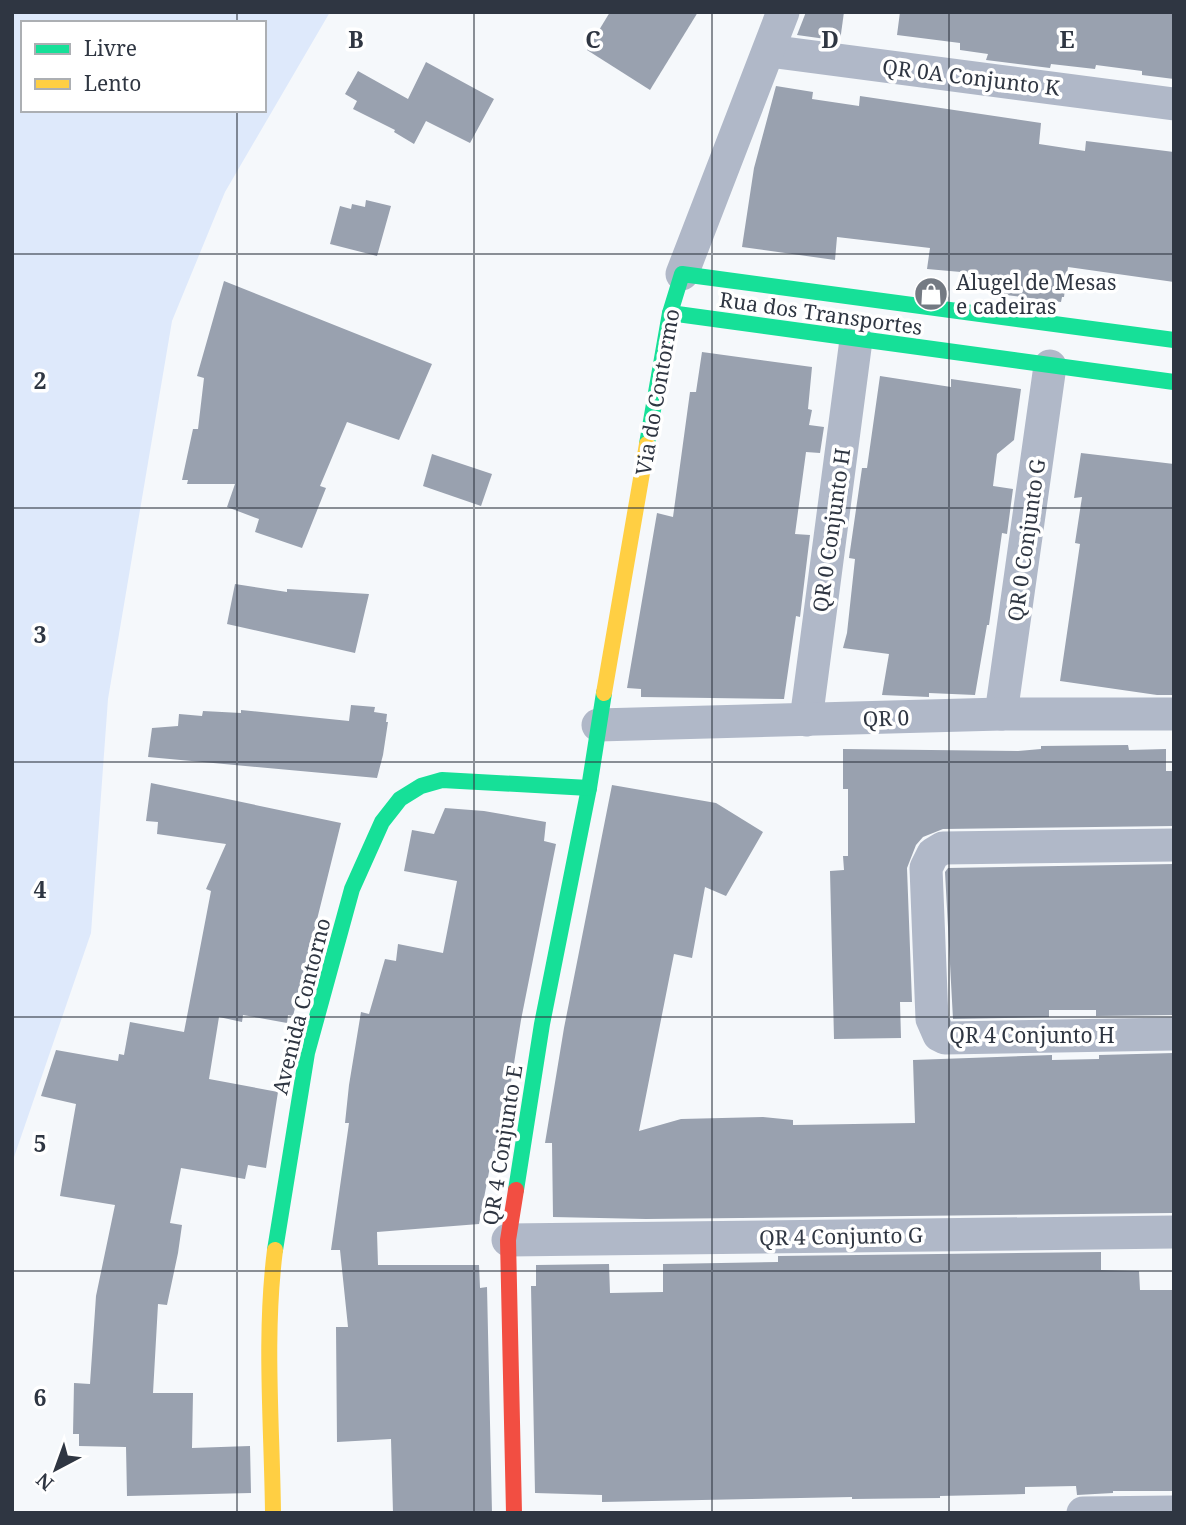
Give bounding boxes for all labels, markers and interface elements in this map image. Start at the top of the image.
legend [21,21,266,112]
text: B [348,23,364,55]
text: C [585,23,601,55]
text: D [821,23,839,55]
text: E [1059,23,1075,55]
text: Livre [84,34,137,62]
street label: QR 0A Conjunto K [881,52,1061,102]
text: Lento [84,69,141,97]
place label: Alugel de Mesas e cadeiras [956,268,1116,320]
shop icon: Alugel de Mesas e cadeiras [912,275,950,313]
street label: Rua dos Transportes [718,285,924,341]
street label: Via do Contormo [629,307,685,477]
text: 2 [34,364,47,396]
street label: QR 0 Conjunto H [806,446,856,614]
street label: QR 0 Conjunto G [1001,457,1051,623]
text: 3 [34,618,47,650]
street label: QR 0 [862,703,910,733]
text: 4 [34,873,47,905]
street label: Avenida Contorno [266,915,336,1097]
street label: QR 4 Conjunto H [949,1021,1115,1049]
street label: QR 4 Conjunto E [476,1063,528,1227]
text: 5 [34,1127,47,1159]
street label: QR 4 Conjunto G [759,1221,923,1251]
text: 6 [34,1381,47,1413]
north arrow [21,1434,91,1504]
text: N [31,1467,59,1497]

